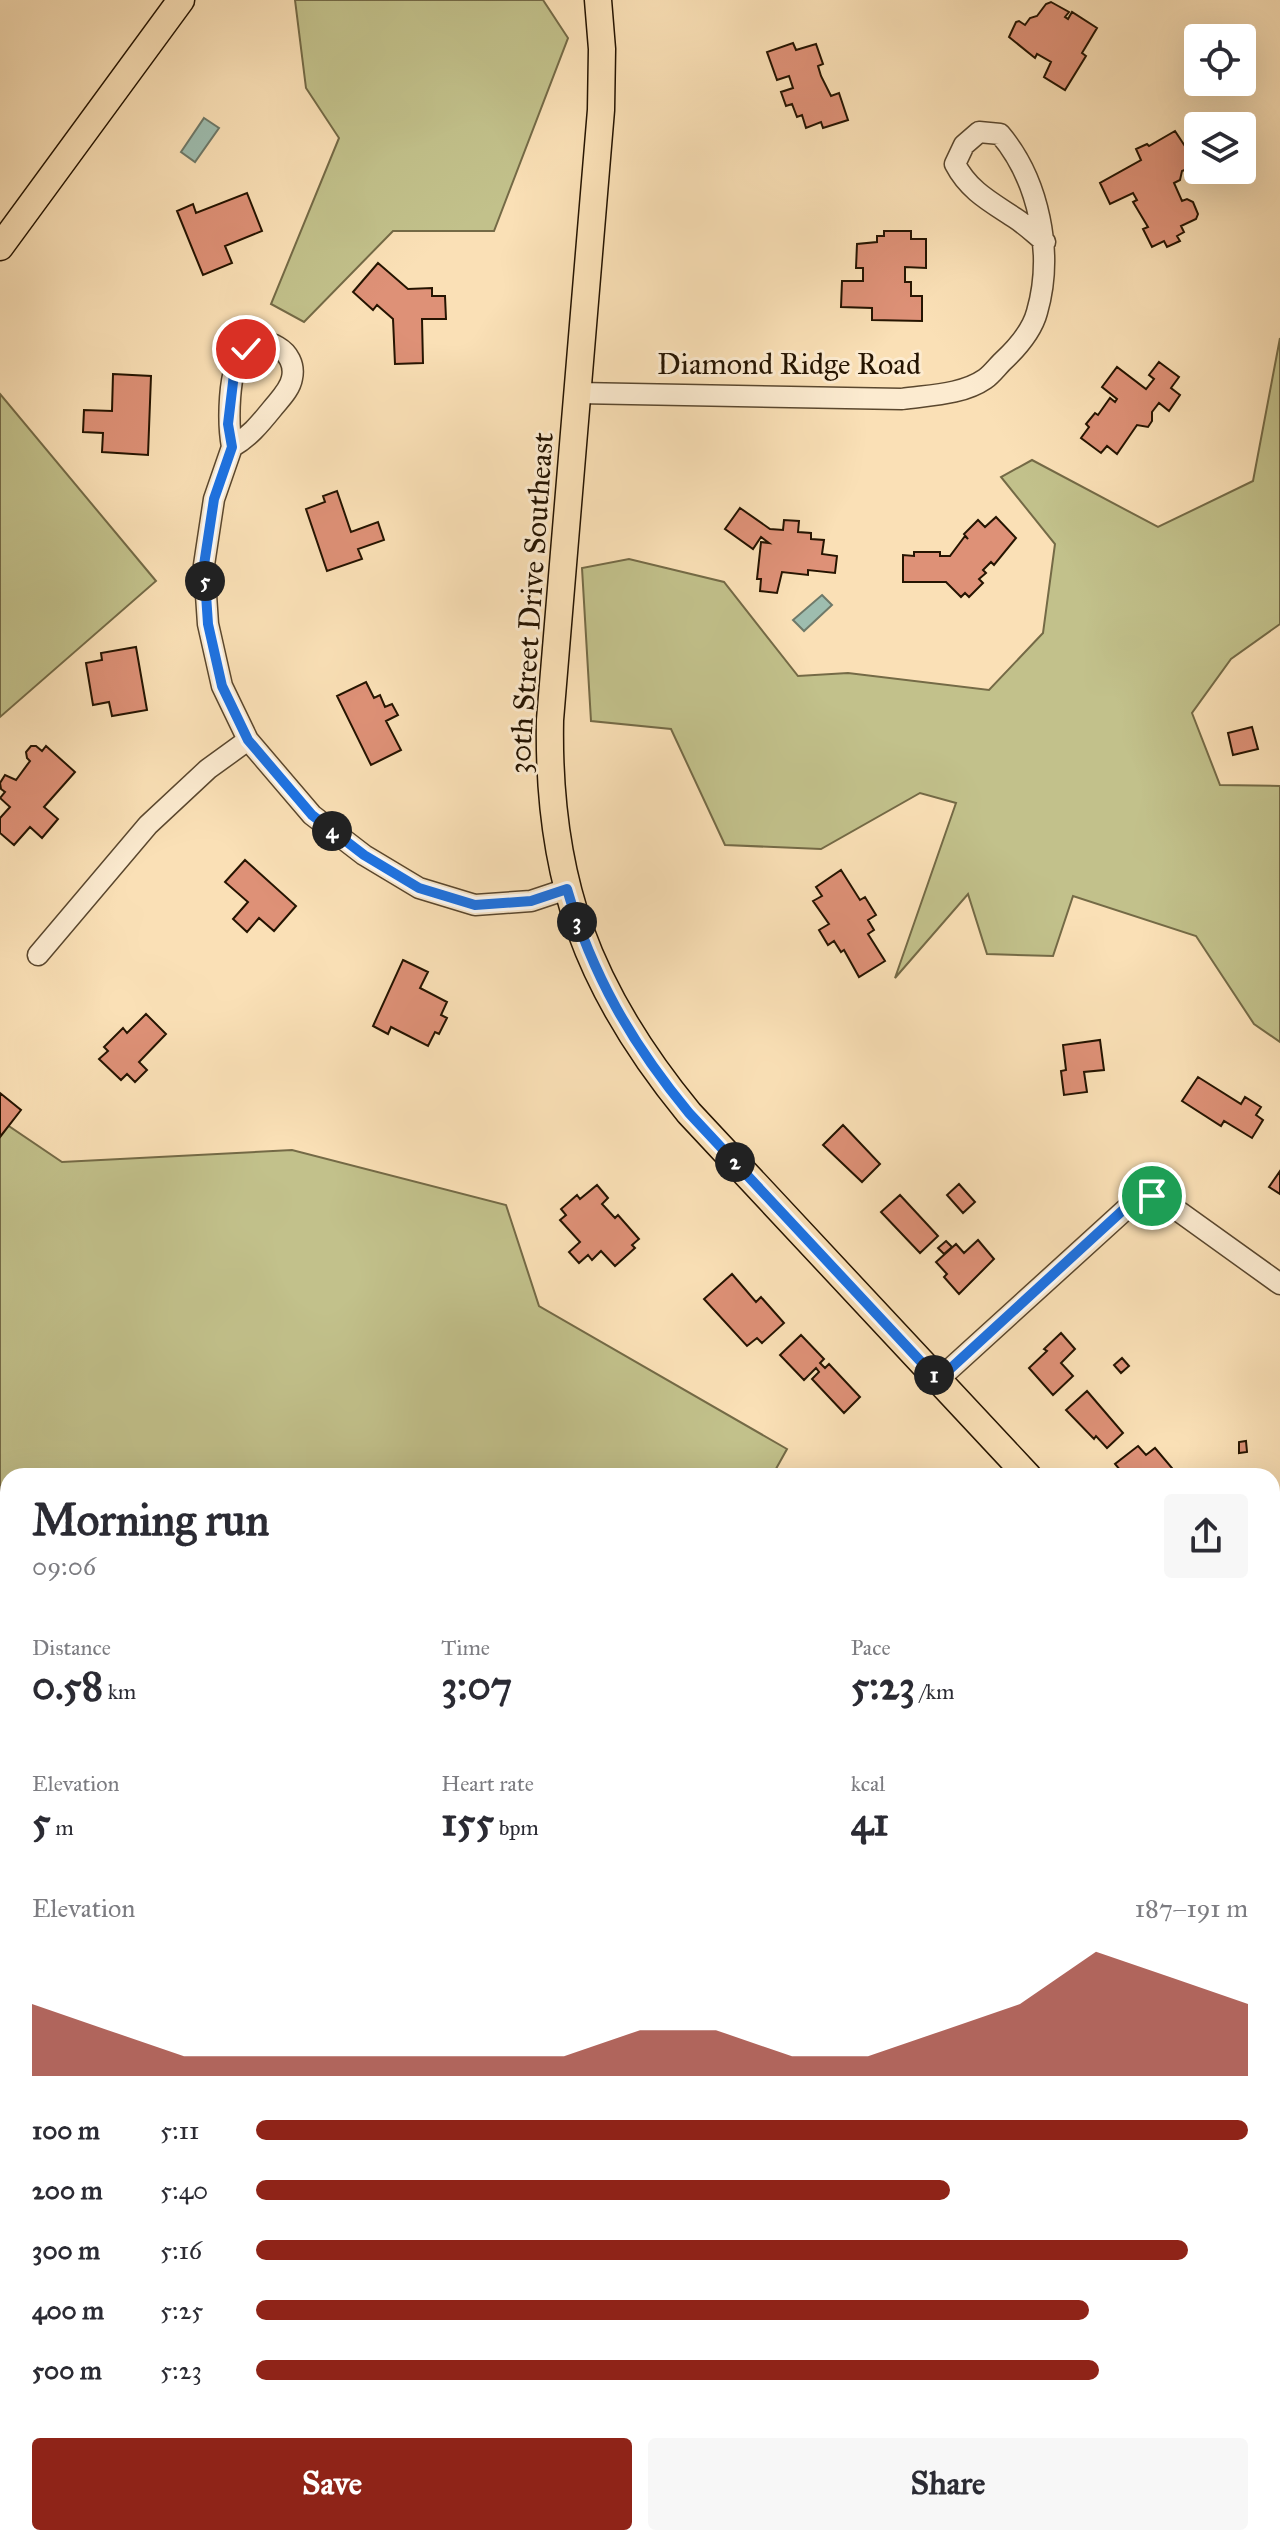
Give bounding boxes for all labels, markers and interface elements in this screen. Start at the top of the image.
map controls [1184,24,1256,184]
button: locate [1184,24,1256,96]
button: layers [1184,112,1256,184]
pin [212,315,280,383]
icon: check [224,327,268,371]
street label: Diamond Ridge Road [657,346,921,382]
street label: 30th Street Drive Southeast [501,431,561,775]
pin: 5 [185,561,225,601]
text: 5 [200,567,210,594]
pin: 4 [312,811,352,851]
text: 4 [326,817,338,844]
pin: 3 [557,902,597,942]
text: 3 [573,908,581,935]
pin: 2 [715,1142,755,1182]
text: 2 [730,1148,740,1175]
pin [1118,1162,1186,1230]
icon: arrive [1130,1174,1174,1218]
pin: 1 [914,1355,954,1395]
text: 1 [930,1361,938,1388]
text: Morning run [32,1493,269,1547]
button: share [1164,1494,1248,1578]
text: 09:06 [32,1550,96,1582]
text: Distance [32,1634,111,1661]
text: Time [441,1634,490,1661]
text: Pace [851,1634,891,1661]
text: 0.58 [32,1661,103,1710]
text: 3:07 [441,1661,512,1710]
text: 5:23 [851,1661,915,1710]
text: km [103,1678,136,1705]
text: /km [915,1678,954,1705]
text: Elevation [32,1770,119,1797]
text: Heart rate [441,1770,534,1797]
text: kcal [851,1770,885,1797]
text: 5 [32,1797,51,1846]
text: 155 [441,1797,494,1846]
text: 41 [851,1797,889,1846]
text: m [51,1814,74,1841]
text: bpm [494,1814,539,1841]
text: Elevation [32,1892,135,1924]
text: 187–191 m [1135,1892,1248,1924]
text: 100 m [32,2114,100,2146]
text: 5:11 [160,2114,199,2146]
text: 200 m [32,2174,103,2206]
text: 5:40 [160,2174,208,2206]
text: 300 m [32,2234,100,2266]
text: 5:16 [160,2234,202,2266]
text: 400 m [32,2294,104,2326]
text: 5:25 [160,2294,203,2326]
text: 500 m [32,2354,102,2386]
text: 5:23 [160,2354,202,2386]
button: Save [32,2438,632,2530]
button: Share [648,2438,1248,2530]

